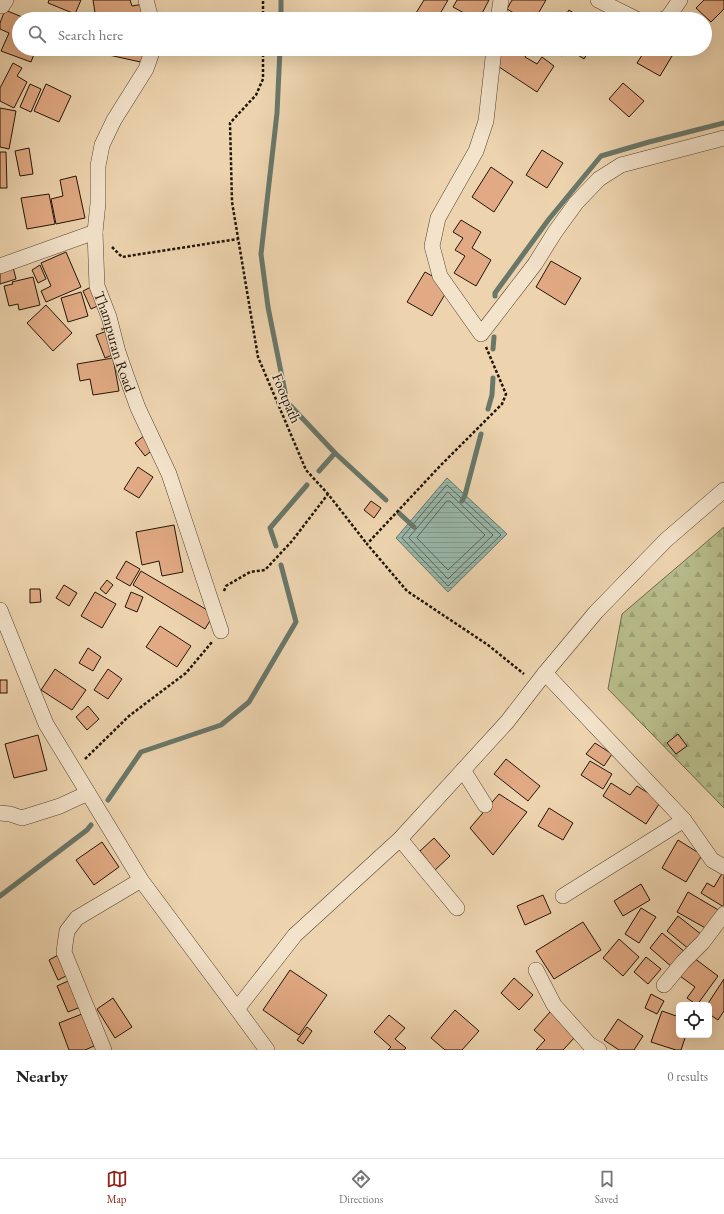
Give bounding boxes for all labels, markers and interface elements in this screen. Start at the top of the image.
search box [12,12,712,56]
icon: search [26,23,48,45]
text: Search here [58,25,123,44]
street label: Thampuran Road [90,288,141,394]
street label: Footpath [268,370,306,426]
map controls [676,1002,712,1038]
button: locate [676,1002,712,1038]
text: Nearby [16,1065,68,1087]
text: 0 results [667,1068,708,1085]
tab: Map [106,1168,128,1206]
tab: Directions [339,1168,383,1206]
tab: Saved [595,1168,618,1206]

